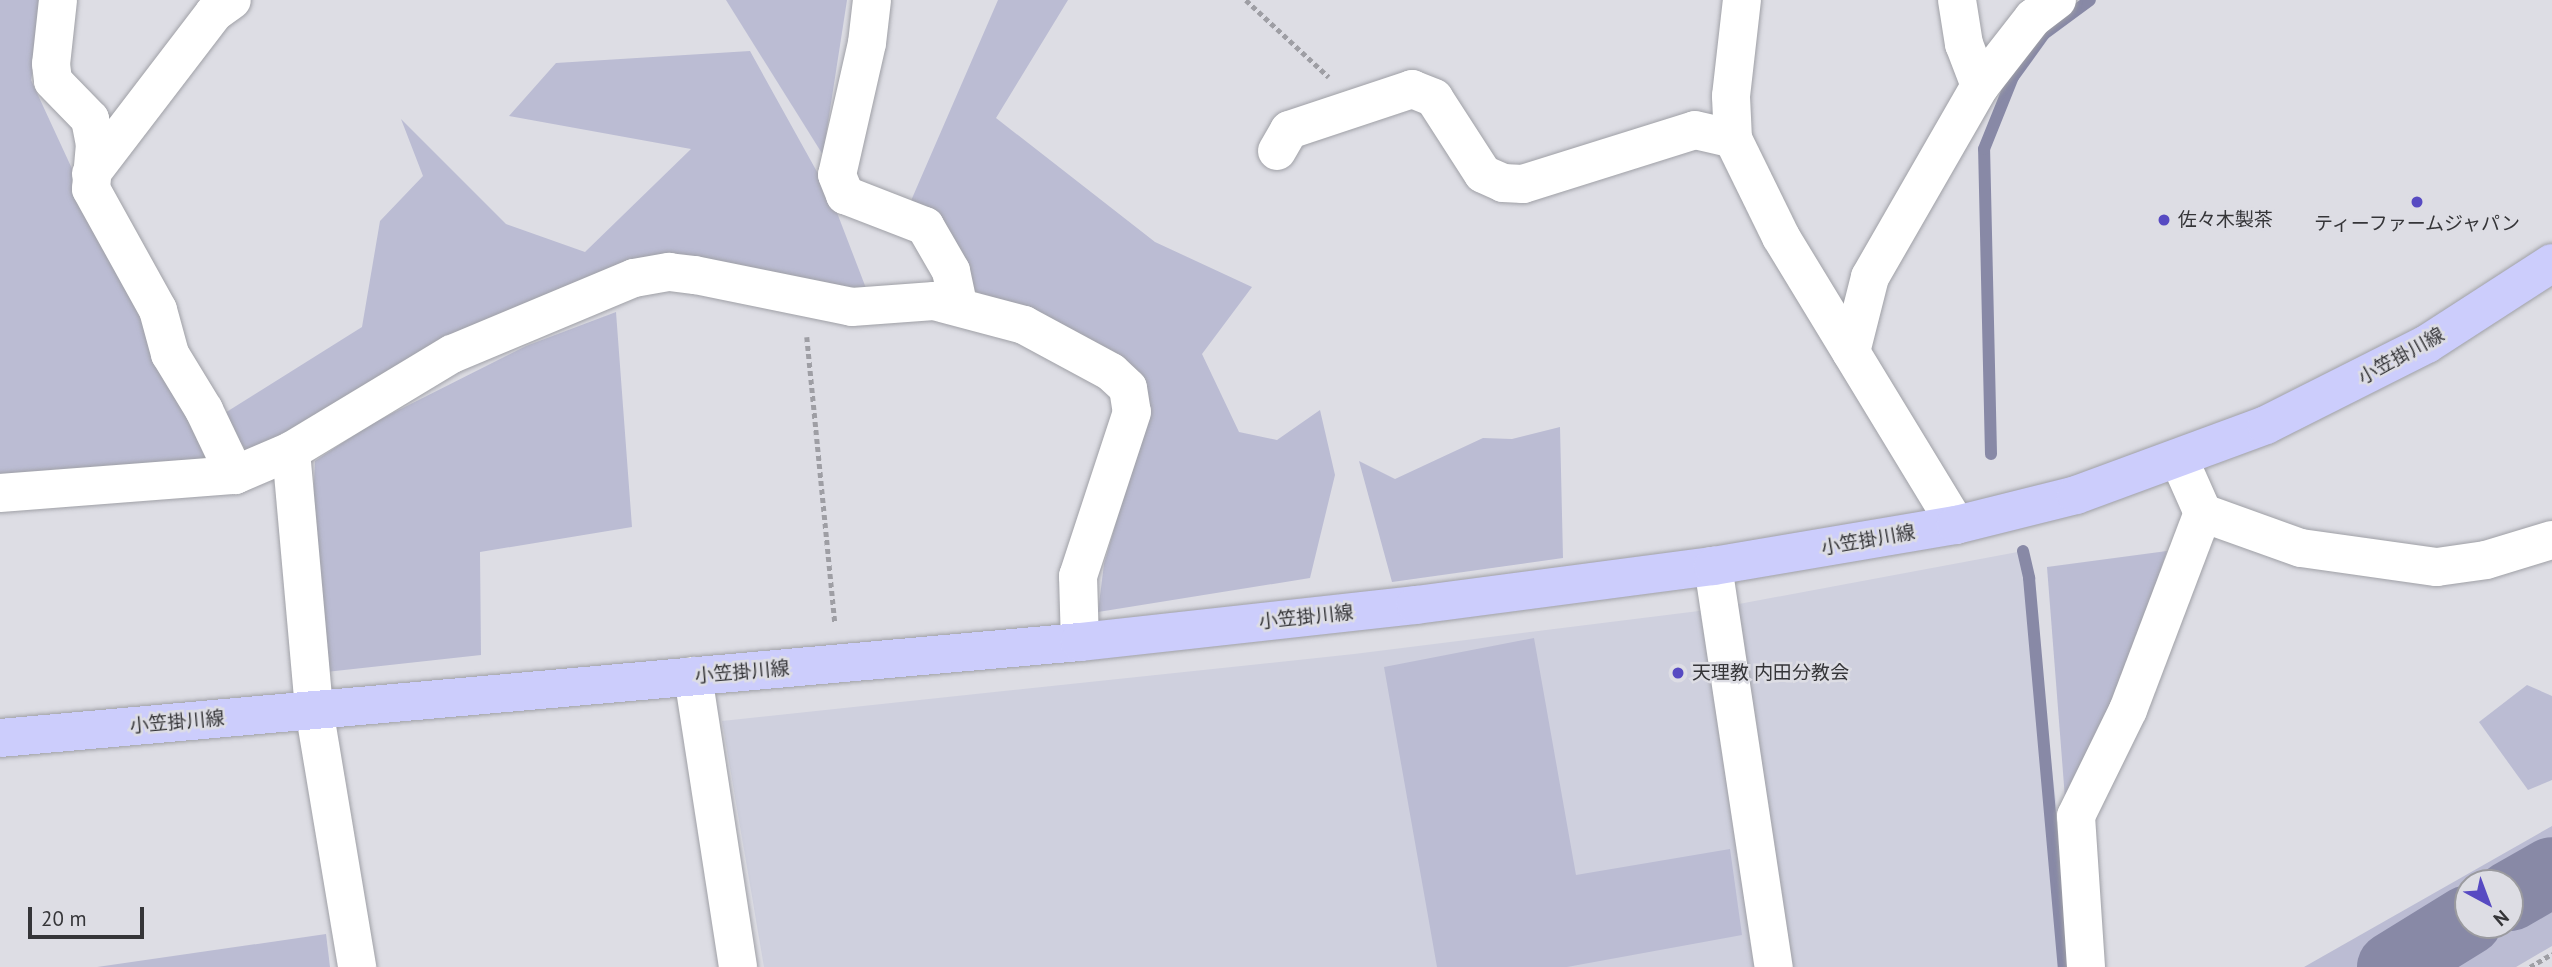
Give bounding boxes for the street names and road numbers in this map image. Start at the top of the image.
street label: 小笠掛川線 [2354,323,2448,389]
street label: 小笠掛川線 [1819,521,1917,559]
street label: 小笠掛川線 [1258,601,1354,633]
street label: 小笠掛川線 [694,657,790,687]
street label: 小笠掛川線 [129,707,225,737]

